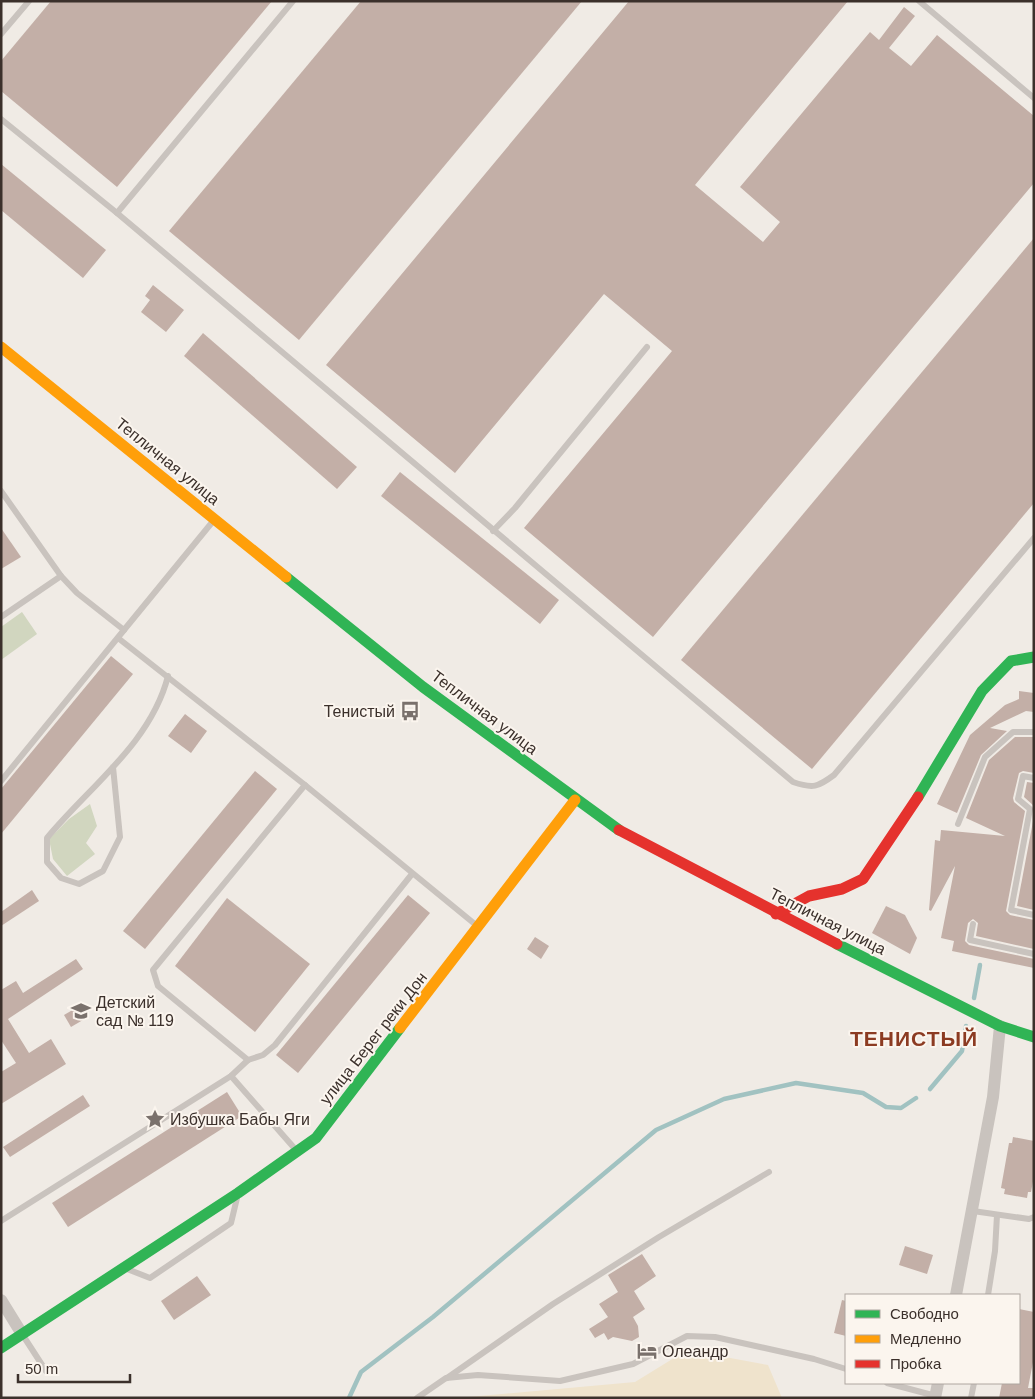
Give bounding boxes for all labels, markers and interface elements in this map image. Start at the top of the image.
street label: Тепличная улица [113,415,223,508]
street label: Тепличная улица [429,667,541,758]
bus stop icon: Тенистый [399,700,421,722]
place label: Тенистый [324,703,395,720]
street label: Тепличная улица [767,885,889,958]
street label: улица Берег реки Дон [317,969,430,1108]
place label: Детский сад № 119 [96,994,174,1029]
school or university icon: Детский сад № 119 [70,1000,92,1022]
district label: ТЕНИСТЫЙ [850,1027,978,1050]
place icon: Избушка Бабы Яги [144,1108,166,1130]
place label: Избушка Бабы Яги [170,1111,310,1128]
legend [845,1294,1020,1384]
text: Свободно [890,1305,959,1322]
text: Медленно [890,1330,961,1347]
hotel icon: Олеандр [636,1340,658,1362]
place label: Олеандр [662,1343,729,1360]
scale bar [18,1352,130,1384]
text: Пробка [890,1355,942,1372]
text: 50 m [25,1360,58,1377]

